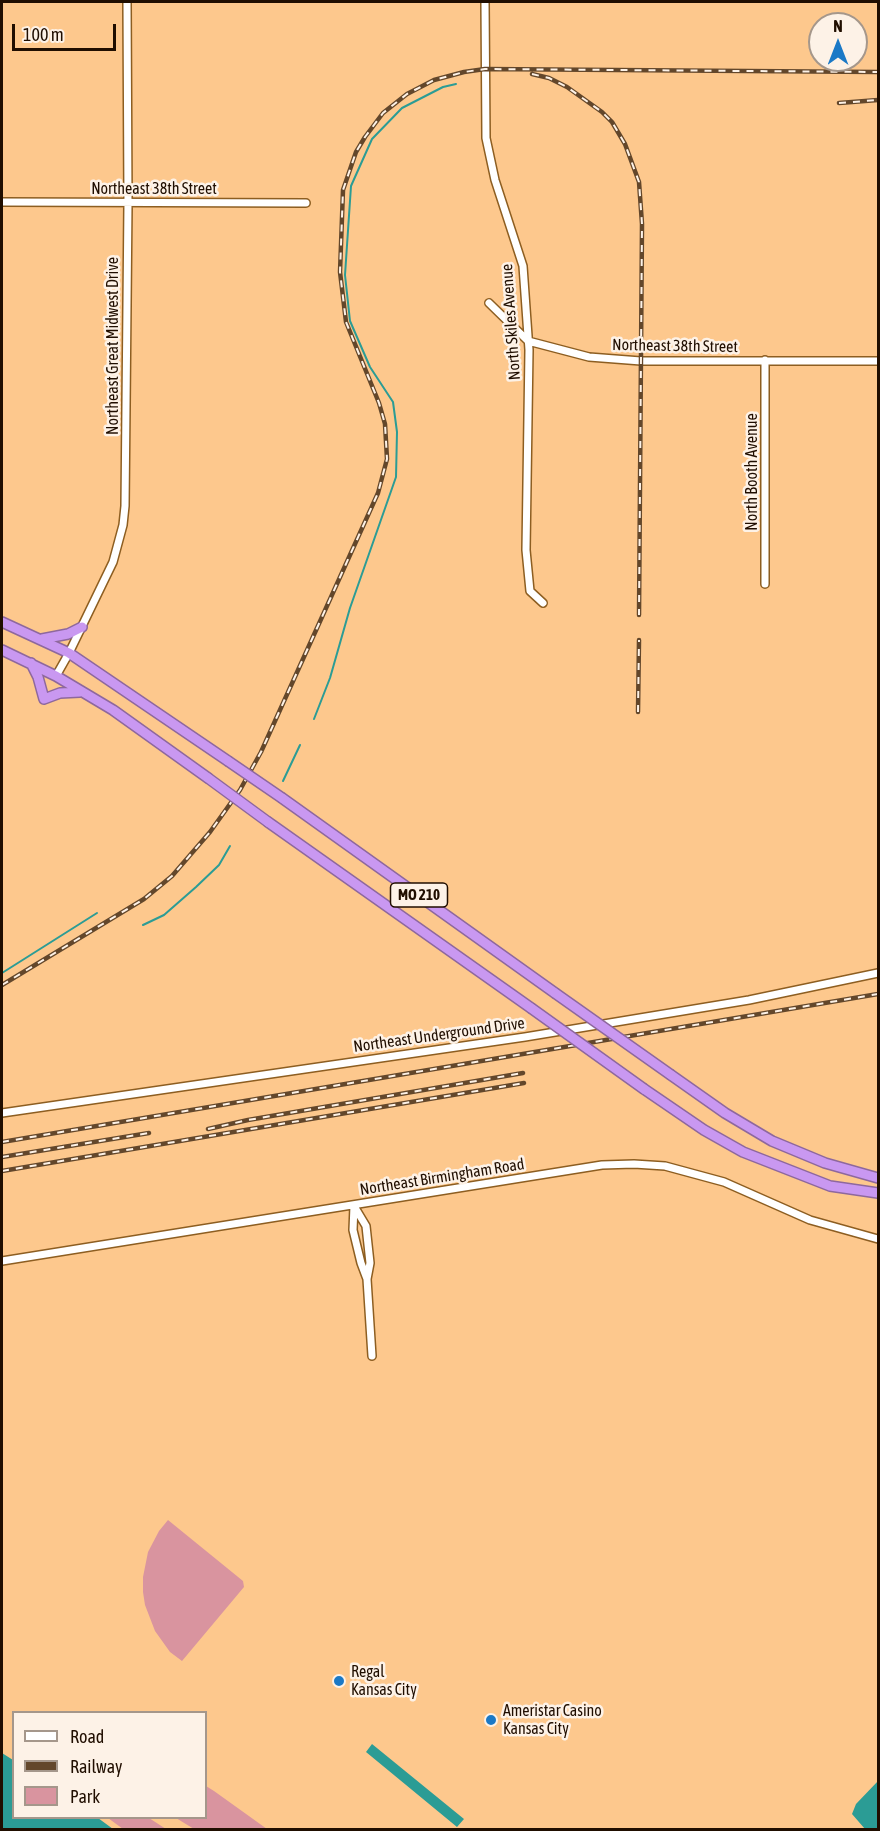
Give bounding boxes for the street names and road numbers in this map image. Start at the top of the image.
street label: Northeast 38th Street [91,179,217,199]
street label: Northeast Great Midwest Drive [103,257,123,435]
street label: North Skiles Avenue [497,263,525,381]
street label: Northeast 38th Street [612,335,738,357]
street label: North Booth Avenue [742,413,762,531]
road number: MO 210 [390,883,448,907]
street label: Northeast Underground Drive [352,1013,526,1057]
street label: Northeast Birmingham Road [358,1155,526,1199]

